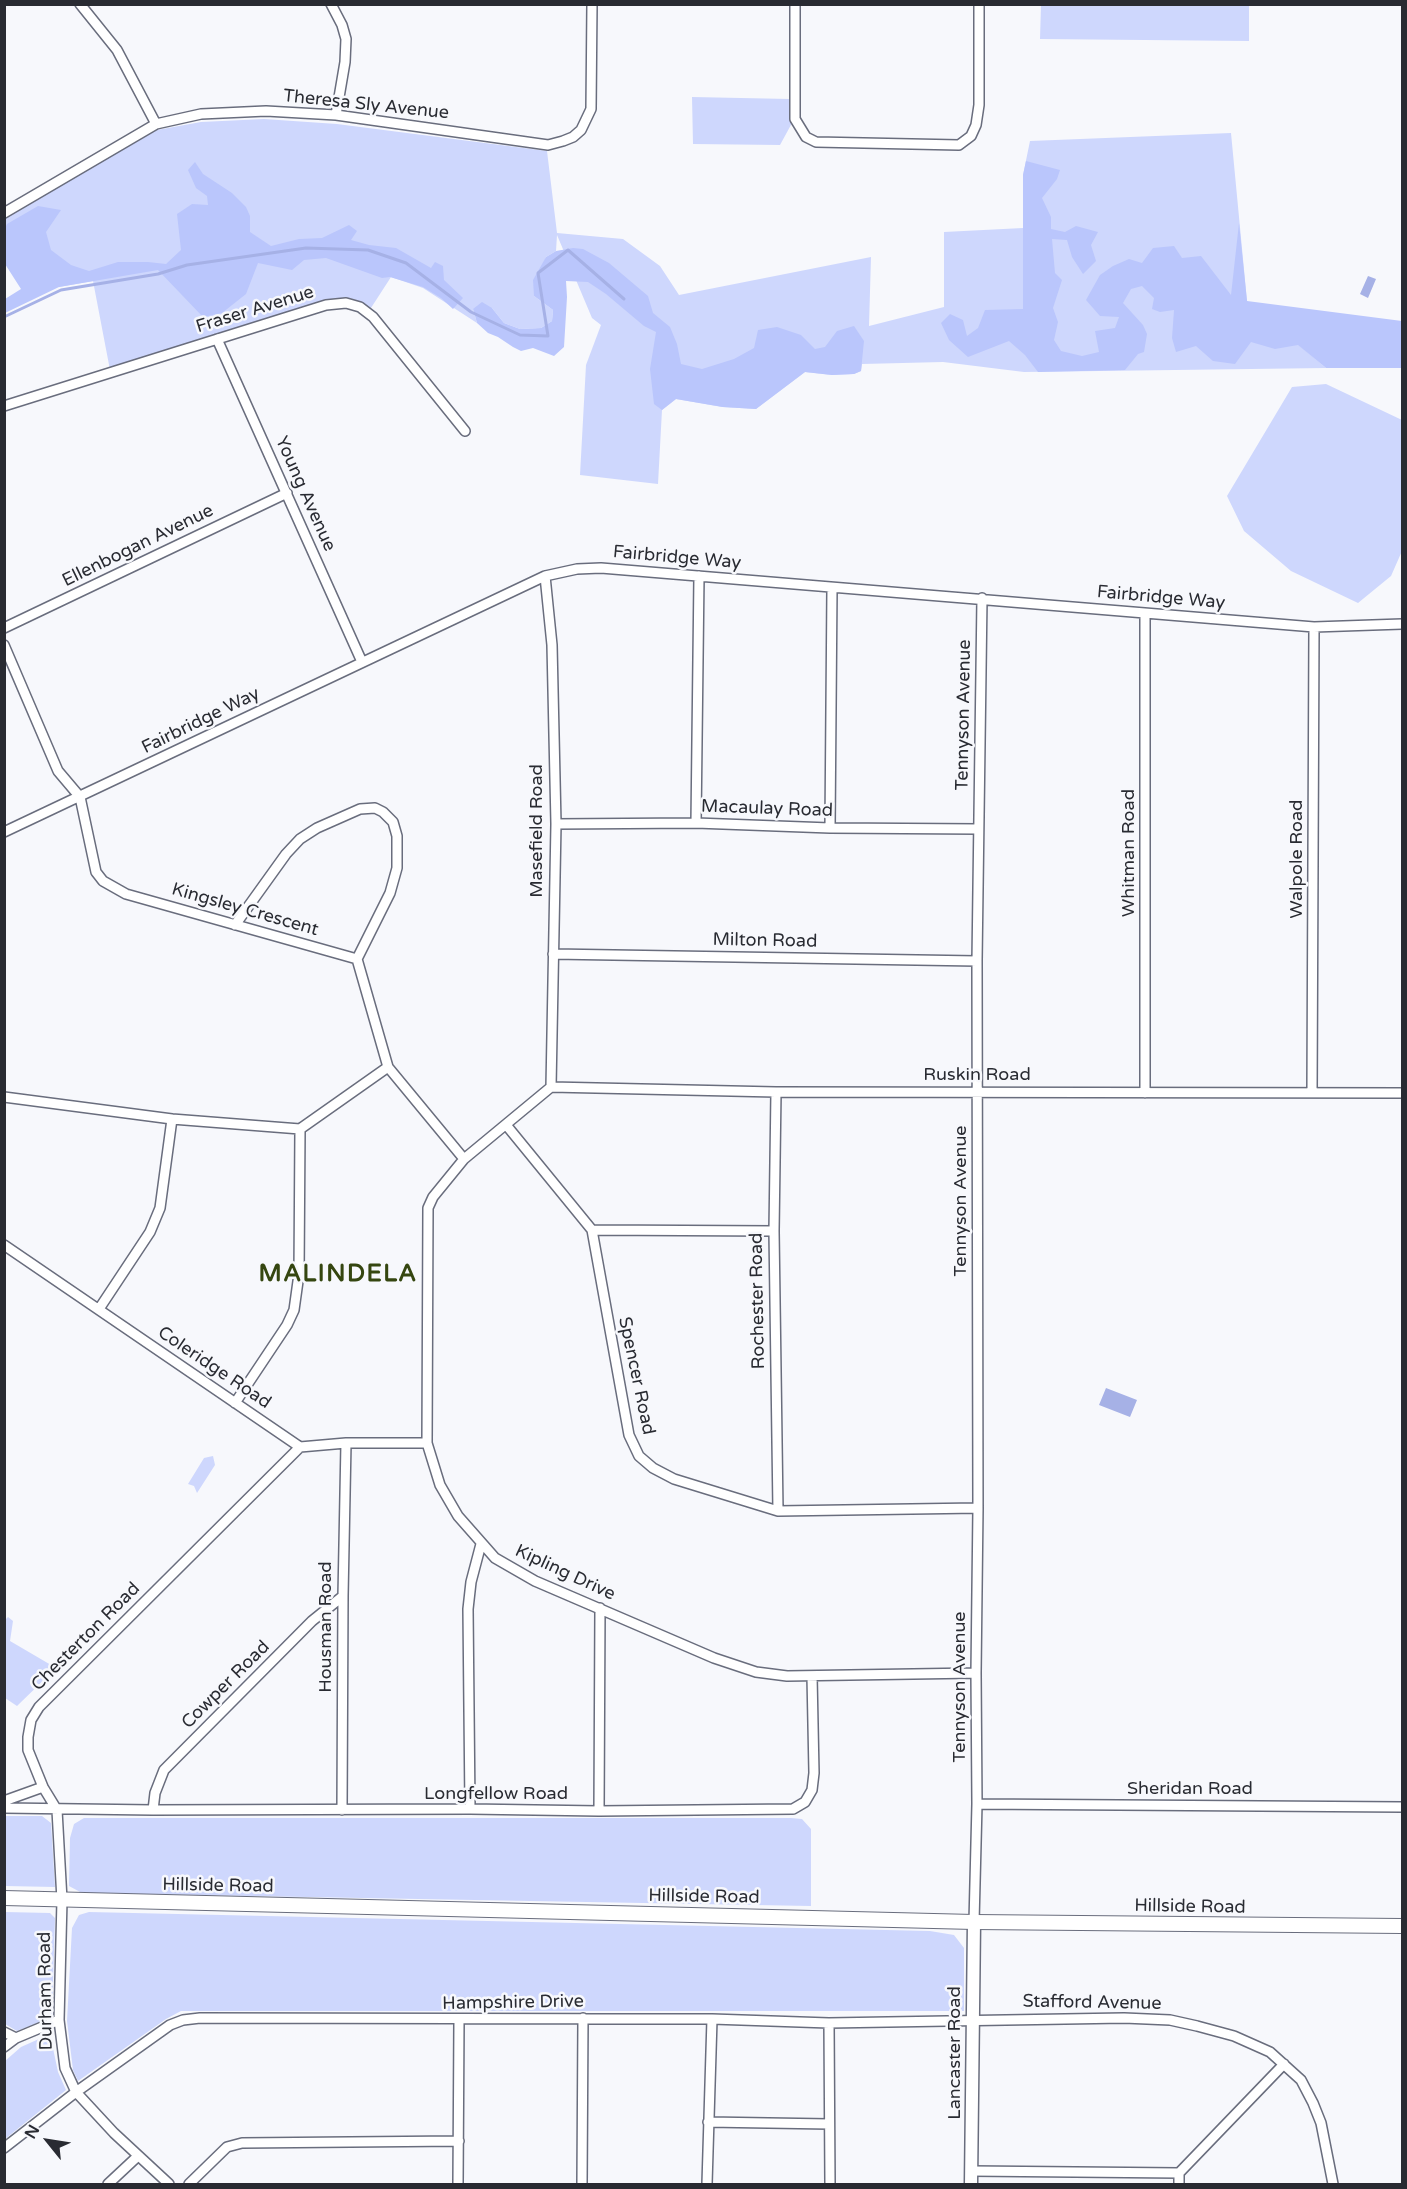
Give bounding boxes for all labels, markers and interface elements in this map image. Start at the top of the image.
street label: Theresa Sly Avenue [282,86,450,124]
street label: Fraser Avenue [193,282,317,338]
street label: Young Avenue [270,433,340,555]
street label: Ellenbogan Avenue [59,500,217,592]
street label: Fairbridge Way [612,542,742,574]
street label: Fairbridge Way [1096,582,1226,614]
street label: Tennyson Avenue [952,639,976,791]
street label: Fairbridge Way [139,683,263,759]
street label: Masefield Road [526,764,548,898]
street label: Whitman Road [1118,789,1140,917]
street label: Macaulay Road [701,796,833,822]
street label: Walpole Road [1286,800,1308,918]
street label: Kingsley Crescent [169,879,321,941]
street label: Milton Road [712,929,818,953]
street label: Ruskin Road [923,1064,1031,1086]
street label: Tennyson Avenue [950,1125,972,1277]
street label: Rochester Road [746,1232,770,1370]
district label: MALINDELA [258,1261,418,1289]
street label: Spencer Road [613,1315,659,1437]
street label: Coleridge Road [153,1322,275,1414]
street label: Kipling Drive [511,1540,619,1606]
street label: Housman Road [315,1561,337,1693]
street label: Chesterton Road [27,1578,145,1696]
street label: Tennyson Avenue [949,1611,971,1763]
street label: Cowper Road [177,1636,275,1734]
street label: Sheridan Road [1127,1778,1253,1800]
street label: Longfellow Road [424,1783,568,1805]
street label: Hillside Road [162,1874,274,1898]
street label: Hillside Road [648,1885,760,1909]
street label: Hillside Road [1134,1895,1246,1919]
street label: Durham Road [34,1931,58,2051]
street label: Lancaster Road [944,1986,966,2120]
street label: Hampshire Drive [442,1991,584,2015]
street label: Stafford Avenue [1022,1991,1162,2015]
north arrow [18,2111,78,2171]
text: N [21,2121,44,2143]

